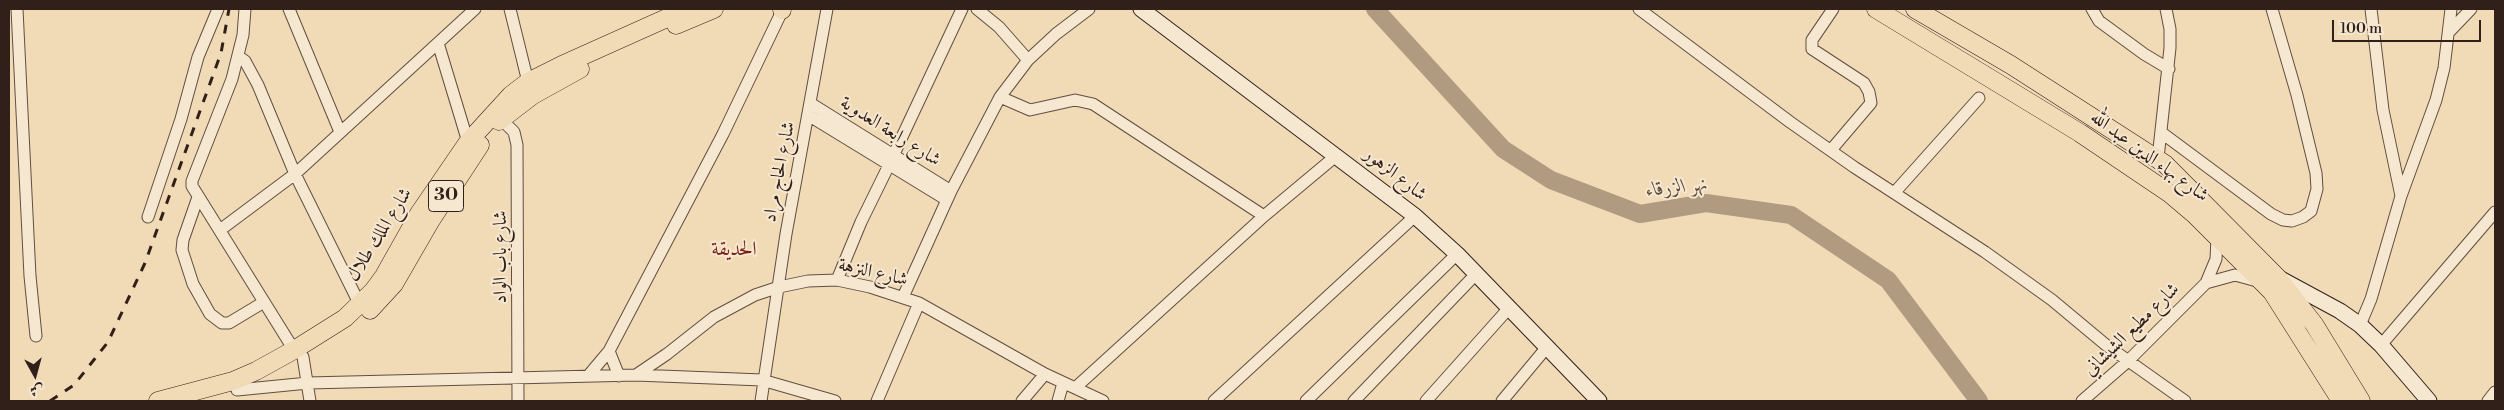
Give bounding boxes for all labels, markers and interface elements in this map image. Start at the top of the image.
scale bar [2334,10,2483,42]
text: 100 m [2340,19,2382,38]
street label: شارع رابعة العدوية [835,92,945,172]
street label: شارع بهاء الدين عبد الله [2085,106,2213,208]
street label: شارع الحاج مراد [759,120,801,224]
street label: شارع الزهور [1359,143,1431,207]
water label: نهر الزرقاء [1645,173,1709,203]
road number: 30 [428,180,464,212]
street label: شارع الملك طلال [342,184,418,286]
street label: شارع باب الواد [490,210,512,304]
district label: الحديقة [711,238,757,262]
street label: شارع النزهة [836,254,910,292]
street label: شارع مطيع الشيشاني [2079,279,2185,381]
north arrow [10,350,60,400]
text: ش [29,380,45,400]

